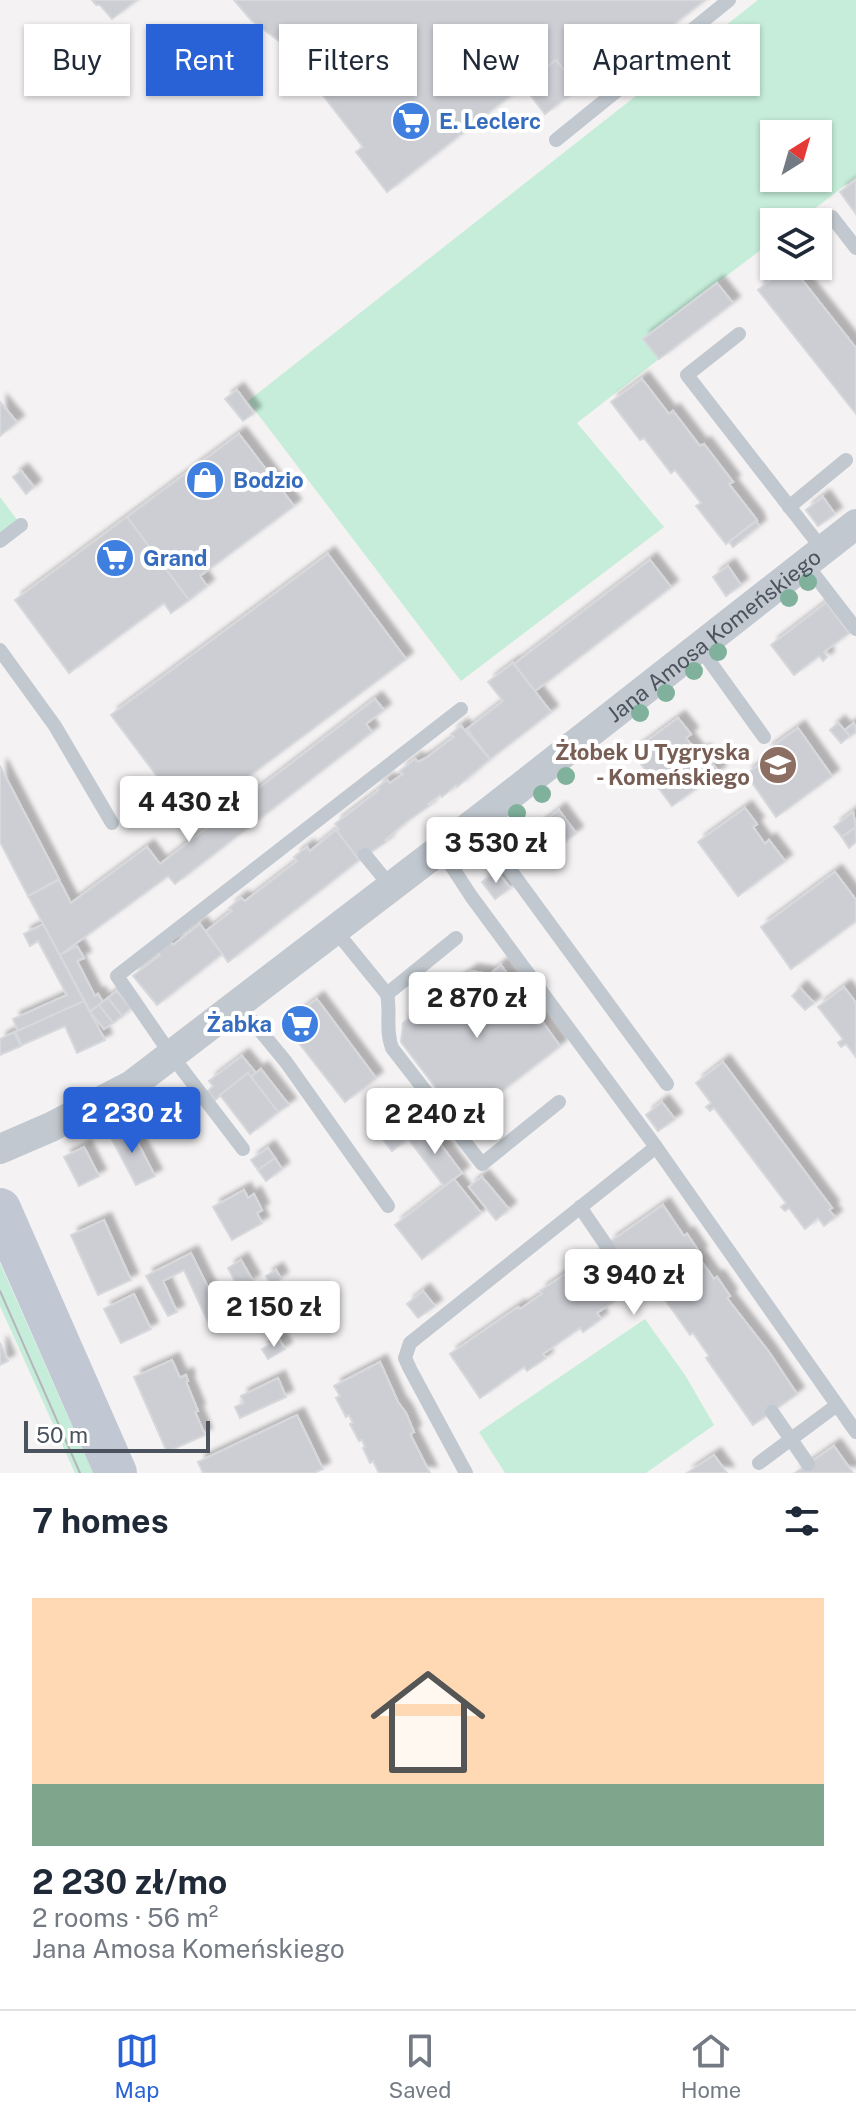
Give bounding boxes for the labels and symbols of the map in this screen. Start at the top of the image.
supermarket icon: E. Leclerc [390,100,432,142]
place label: E. Leclerc [439,108,541,134]
north arrow [760,120,832,192]
shop icon: Bodzio [184,459,226,501]
place label: Bodzio [233,467,304,493]
supermarket icon: Grand [94,537,136,579]
street label: Jana Amosa Komeńskiego [602,544,826,727]
place label: Grand [143,545,207,571]
place label: Żłobek U Tygryska - Komeńskiego [555,739,750,790]
school or university icon: Żłobek U Tygryska - Komeńskiego [757,744,799,786]
pin: 4 430 zł [106,776,272,844]
pin: 3 530 zł [413,817,579,885]
pin: 2 870 zł [394,972,560,1040]
supermarket icon: Żabka [279,1003,321,1045]
place label: Żabka [206,1011,272,1037]
pin: 2 230 zł [49,1087,215,1155]
pin: 2 240 zł [352,1088,518,1156]
pin: 3 940 zł [551,1249,717,1317]
pin: 2 150 zł [191,1281,357,1349]
scale bar [24,1417,210,1453]

